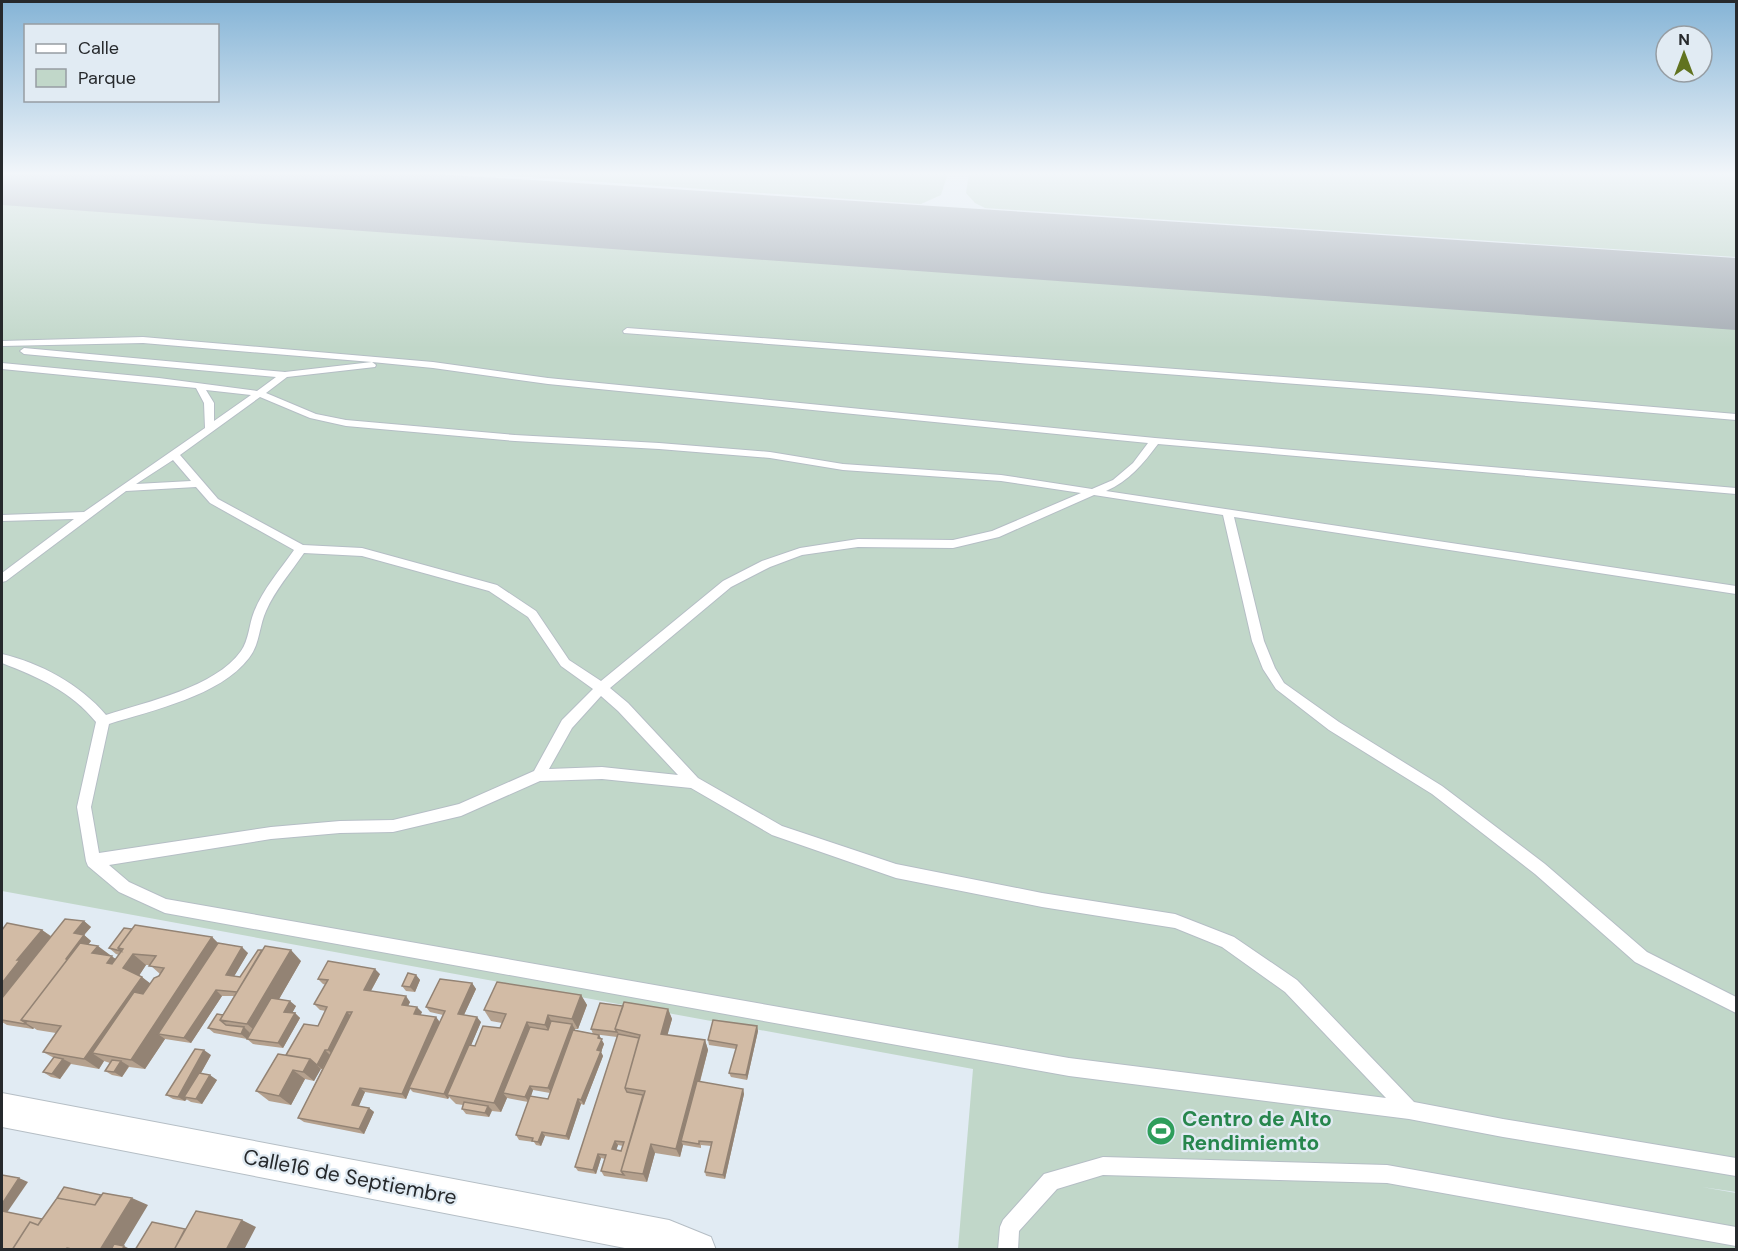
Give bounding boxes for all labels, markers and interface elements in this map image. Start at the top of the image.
legend [24,24,219,102]
north arrow [1654,24,1714,84]
text: N [1678,29,1690,50]
text: Calle [78,36,119,60]
text: Parque [78,66,136,90]
place label: Centro de Alto Rendimiemto [1182,1105,1332,1157]
sports icon: Centro de Alto Rendimiemto [1145,1115,1177,1147]
street label: Calle16 de Septiembre [241,1143,459,1211]

